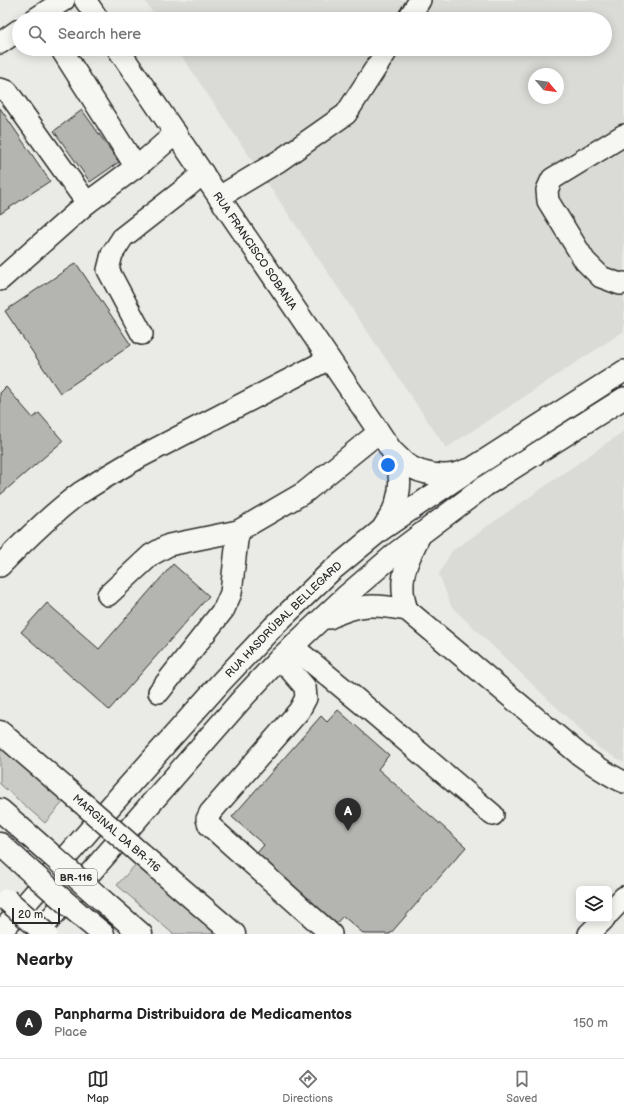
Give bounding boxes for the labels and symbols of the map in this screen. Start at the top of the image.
north arrow [528,68,564,104]
street label: RUA FRANCISCO SOBANIA [210,190,300,312]
your location [378,455,398,475]
street label: RUA HASDRÚBAL BELLEGARD [223,559,345,680]
street label: MARGINAL DA BR-116 [70,792,163,875]
pin: A [335,798,361,831]
road number: BR-116 [55,869,97,885]
scale bar [12,906,60,925]

